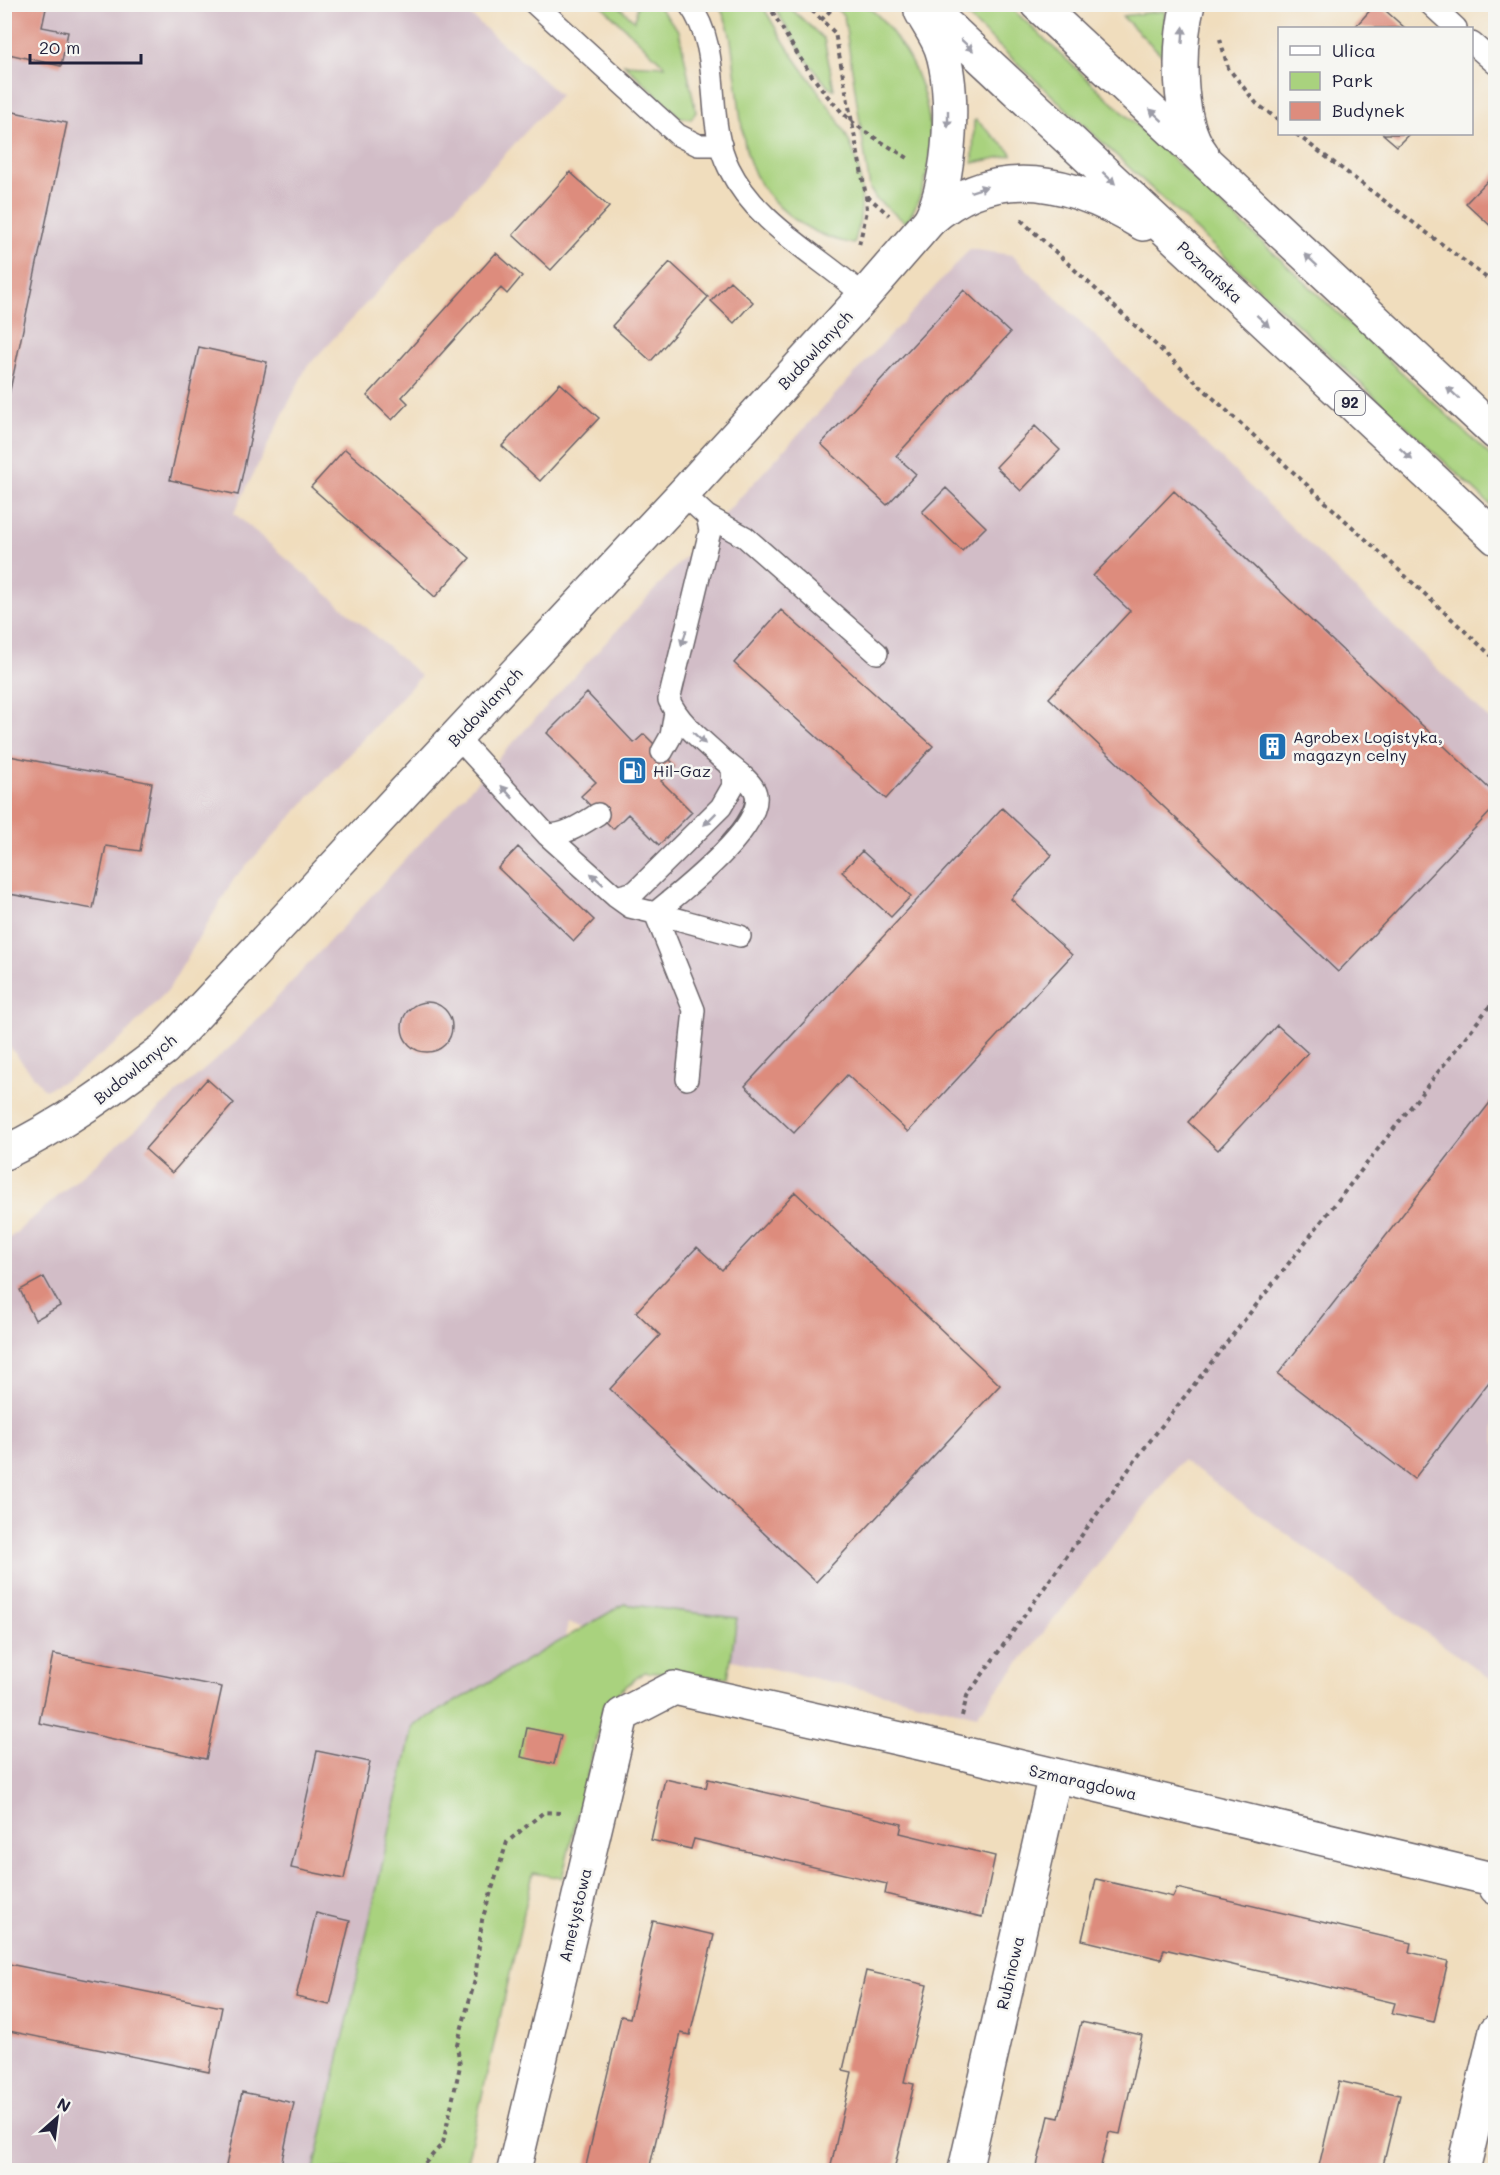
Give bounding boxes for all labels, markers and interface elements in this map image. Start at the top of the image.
one-way arrow [1179,25,1188,44]
scale bar [30,27,141,65]
legend [1278,27,1473,135]
text: 20 m [39,35,80,59]
one-way arrow [960,37,974,51]
text: Ulica [1332,38,1376,62]
text: Park [1332,68,1373,92]
text: Budynek [1332,98,1405,122]
one-way arrow [1149,108,1164,122]
one-way arrow [943,110,953,129]
one-way arrow [1102,171,1117,185]
one-way arrow [970,184,988,194]
street label: Poznańska [1173,236,1248,307]
one-way arrow [1304,253,1318,267]
street label: Budowlanych [773,306,857,394]
one-way arrow [1256,314,1270,328]
one-way arrow [1445,386,1460,400]
road number: 92 [1335,391,1365,415]
one-way arrow [1398,447,1412,461]
one-way arrow [679,629,688,647]
street label: Budowlanych [443,663,527,751]
place label: Agrobex Logistyka, magazyn celny [1293,726,1443,765]
one-way arrow [692,730,706,744]
building icon: Agrobex Logistyka, magazyn celny [1256,730,1288,762]
fuel station icon: Hil-Gaz [616,755,648,787]
place label: Hil-Gaz [653,760,711,781]
one-way arrow [501,785,514,800]
one-way arrow [703,811,717,825]
one-way arrow [589,872,604,886]
street label: Budowlanych [89,1029,180,1108]
street label: Szmaragdowa [1027,1759,1139,1804]
street label: Ametystowa [554,1866,596,1964]
street label: Rubinowa [991,1934,1028,2012]
north arrow [27,2088,87,2148]
text: N [54,2092,75,2116]

